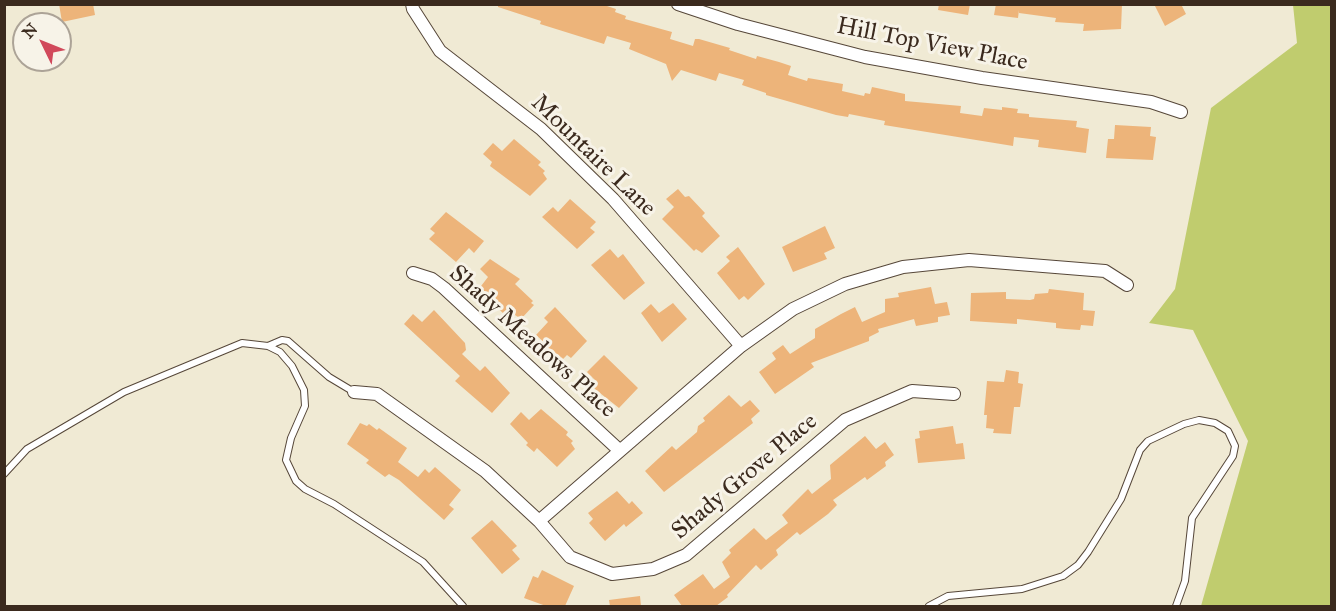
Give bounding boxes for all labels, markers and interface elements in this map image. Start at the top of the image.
north arrow [12,12,72,72]
street label: Hill Top View Place [834,12,1030,78]
text: N [18,19,42,42]
street label: Mountaire Lane [525,89,661,223]
street label: Shady Meadows Place [443,260,621,424]
street label: Shady Grove Place [666,408,824,546]

